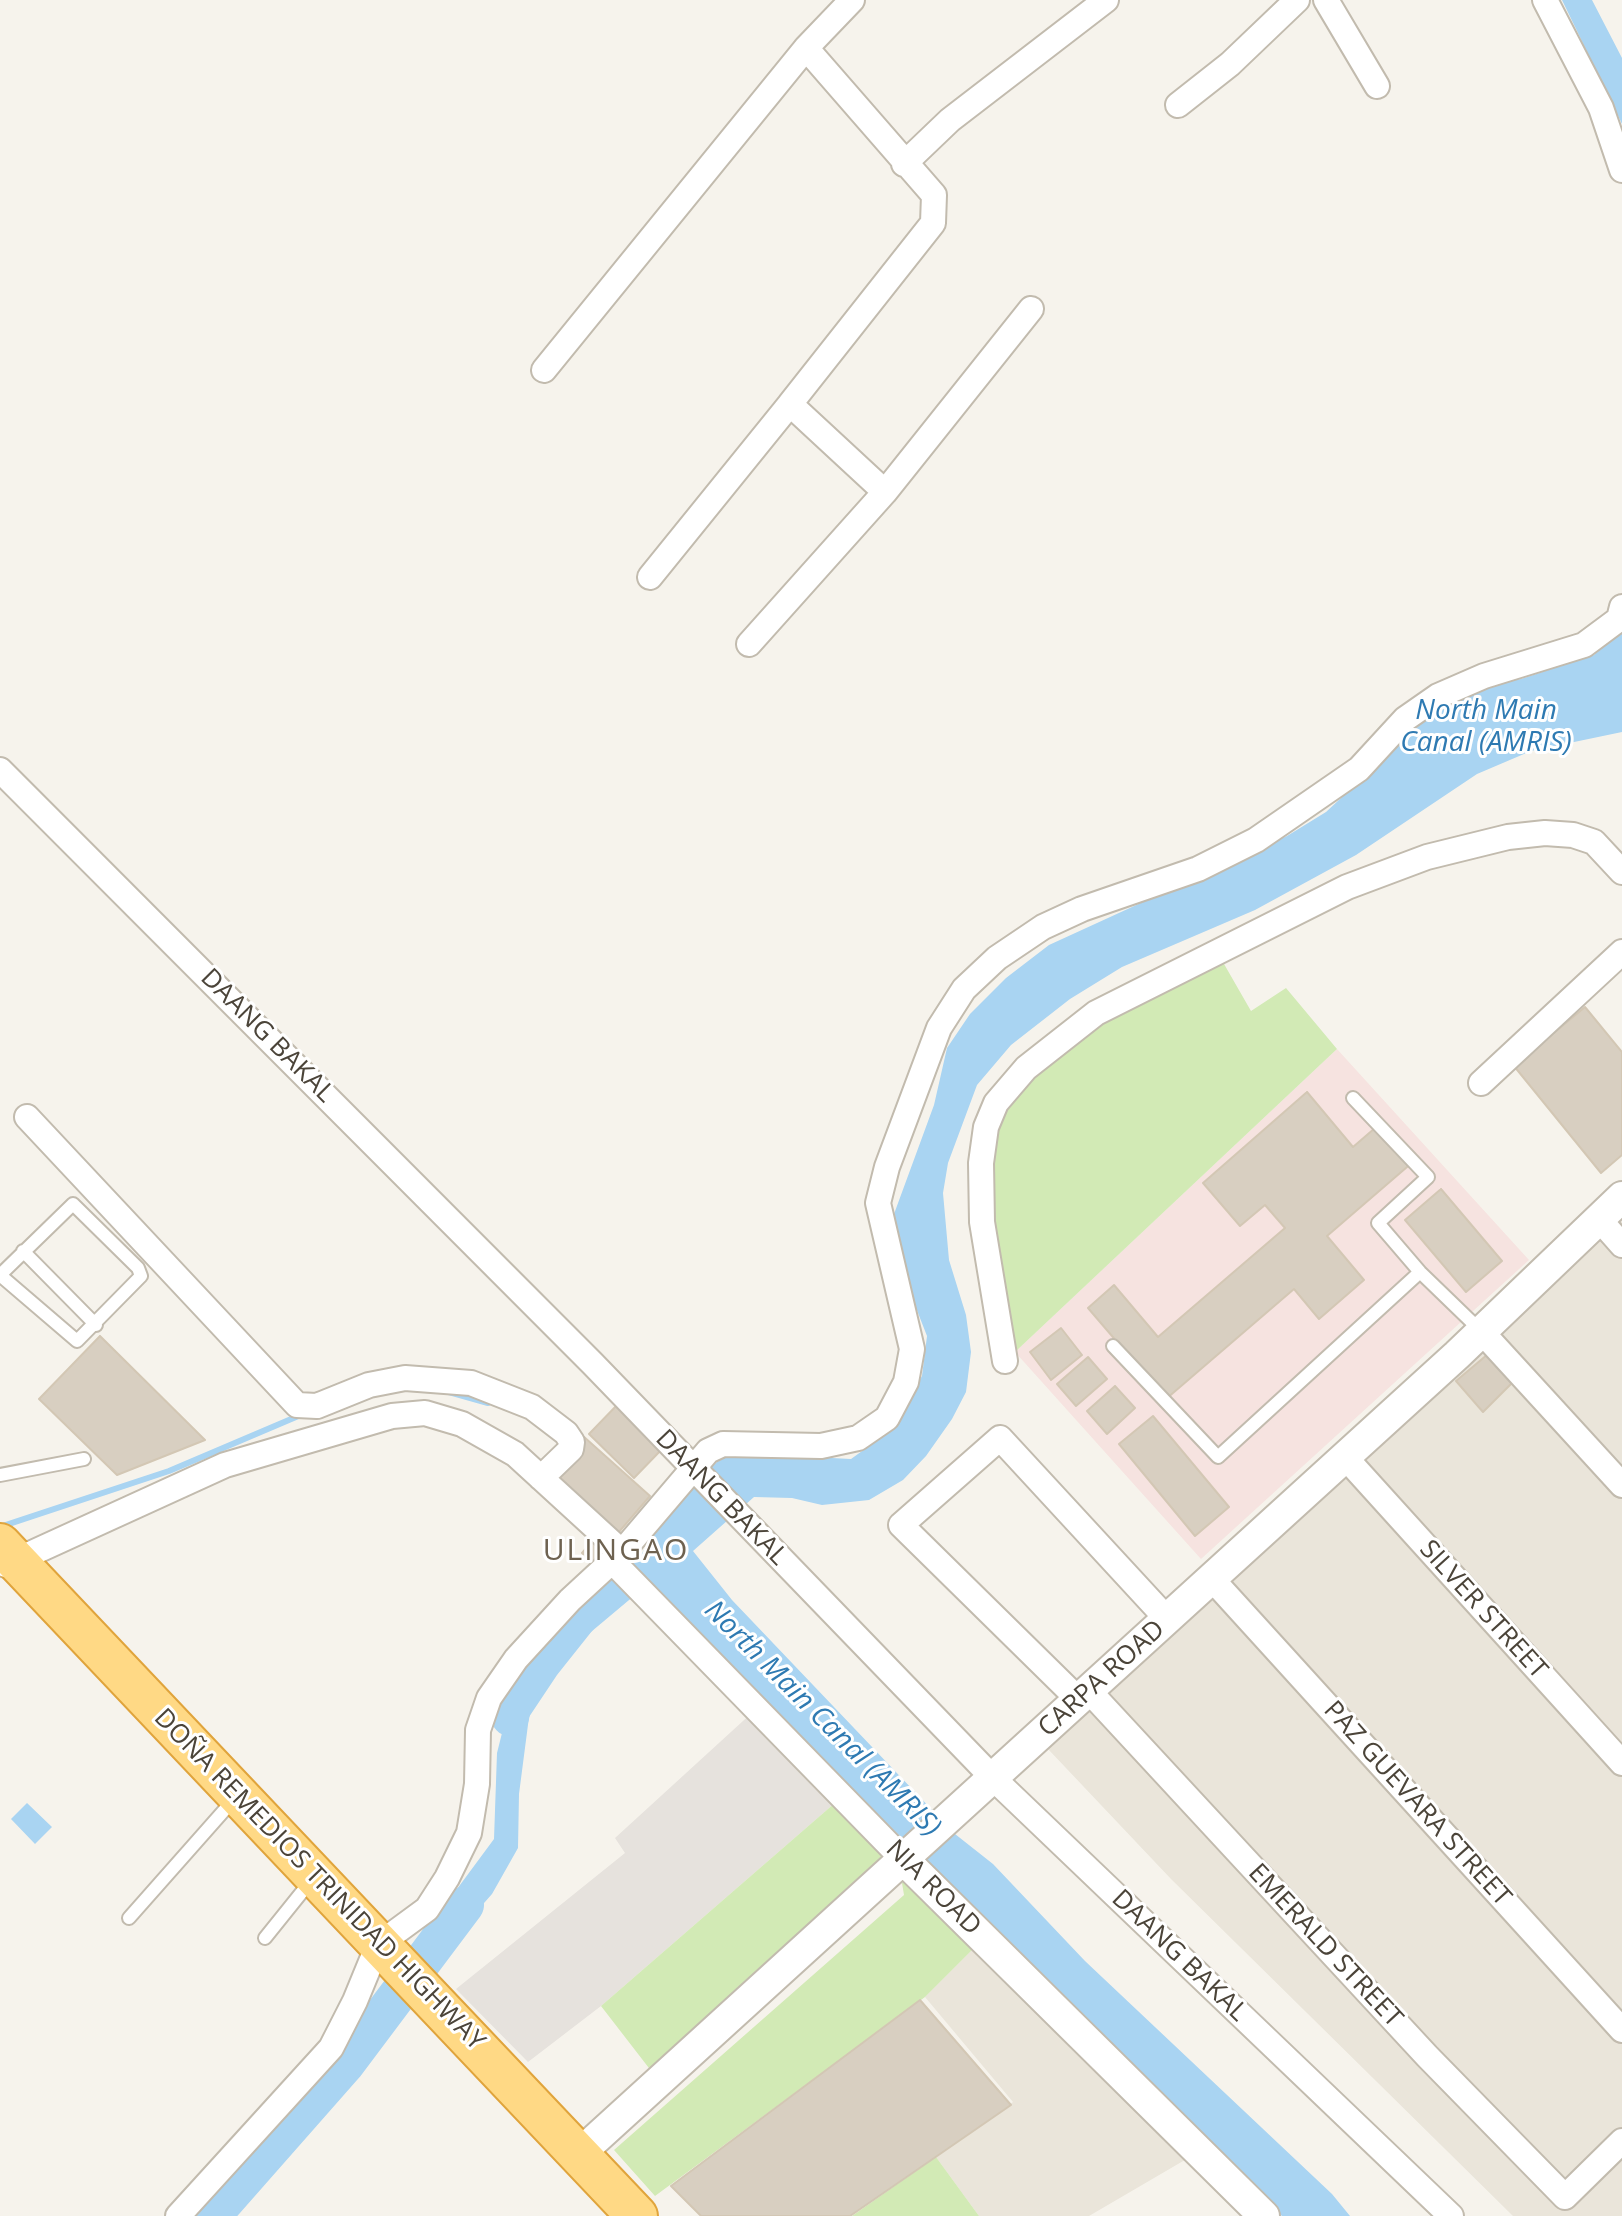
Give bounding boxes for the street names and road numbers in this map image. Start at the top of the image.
street label: DAANG BAKAL [194,963,340,1109]
street label: DAANG BAKAL [649,1424,793,1572]
street label: SILVER STREET [1413,1534,1553,1686]
street label: CARPA ROAD [1032,1614,1172,1744]
street label: PAZ GUEVARA STREET [1317,1695,1517,1913]
street label: DOÑA REMEDIOS TRINIDAD HIGHWAY [147,1703,491,2057]
street label: NIA ROAD [879,1834,987,1942]
street label: EMERALD STREET [1241,1858,1409,2034]
street label: DAANG BAKAL [1105,1884,1253,2028]

